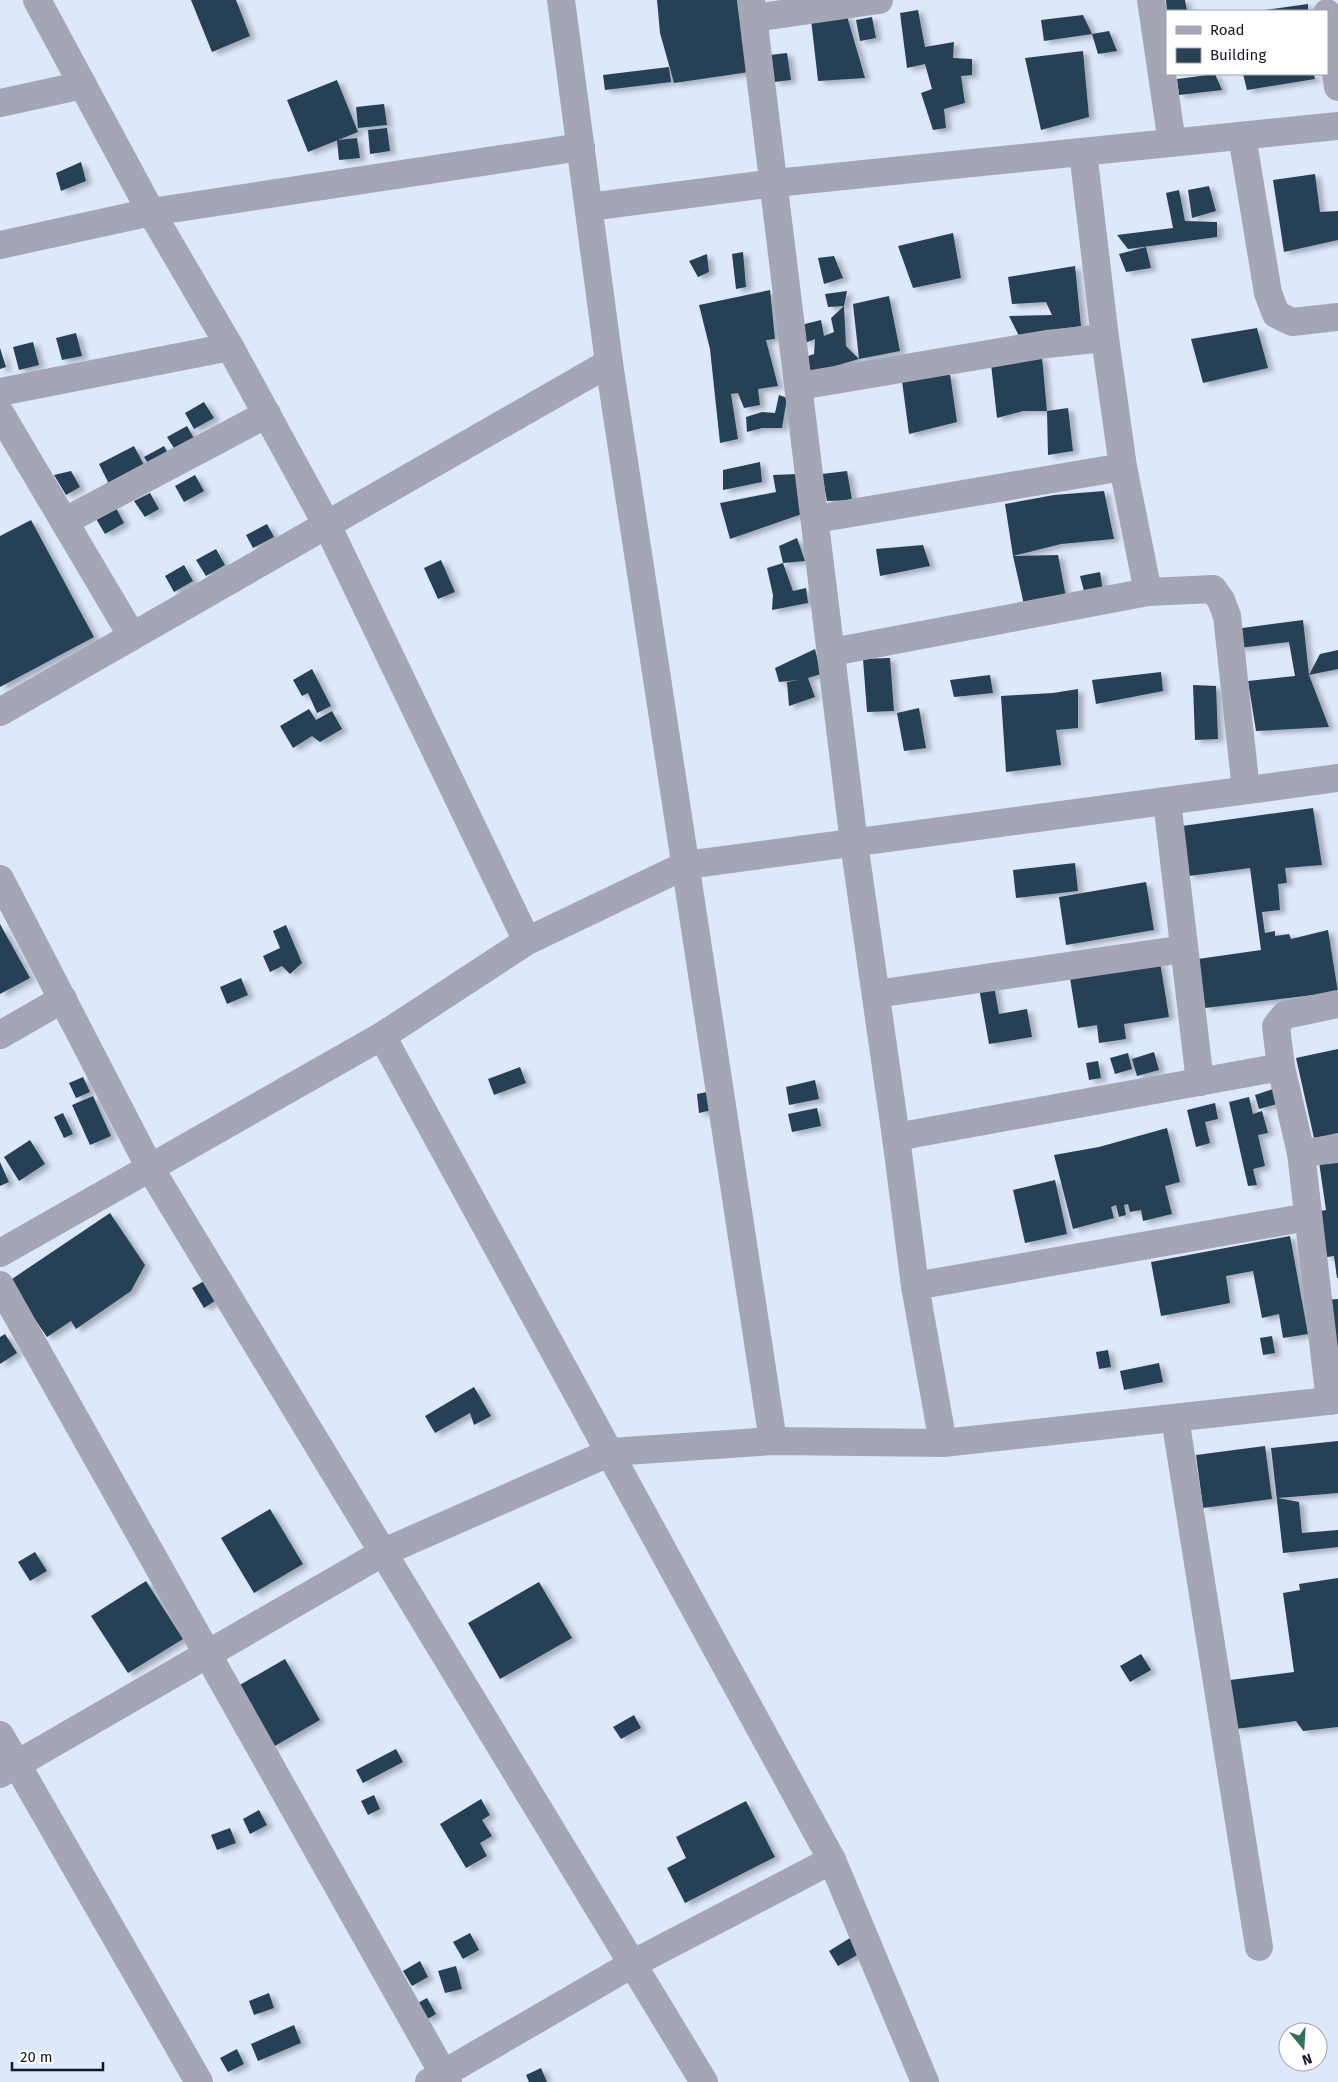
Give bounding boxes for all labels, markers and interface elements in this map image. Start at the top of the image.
legend [1166,10,1328,75]
text: Road [1210,21,1245,39]
text: Building [1210,46,1266,64]
north arrow [1278,2022,1328,2072]
scale bar [12,2040,104,2072]
text: 20 m [20,2048,53,2066]
text: N [1300,2049,1314,2068]

